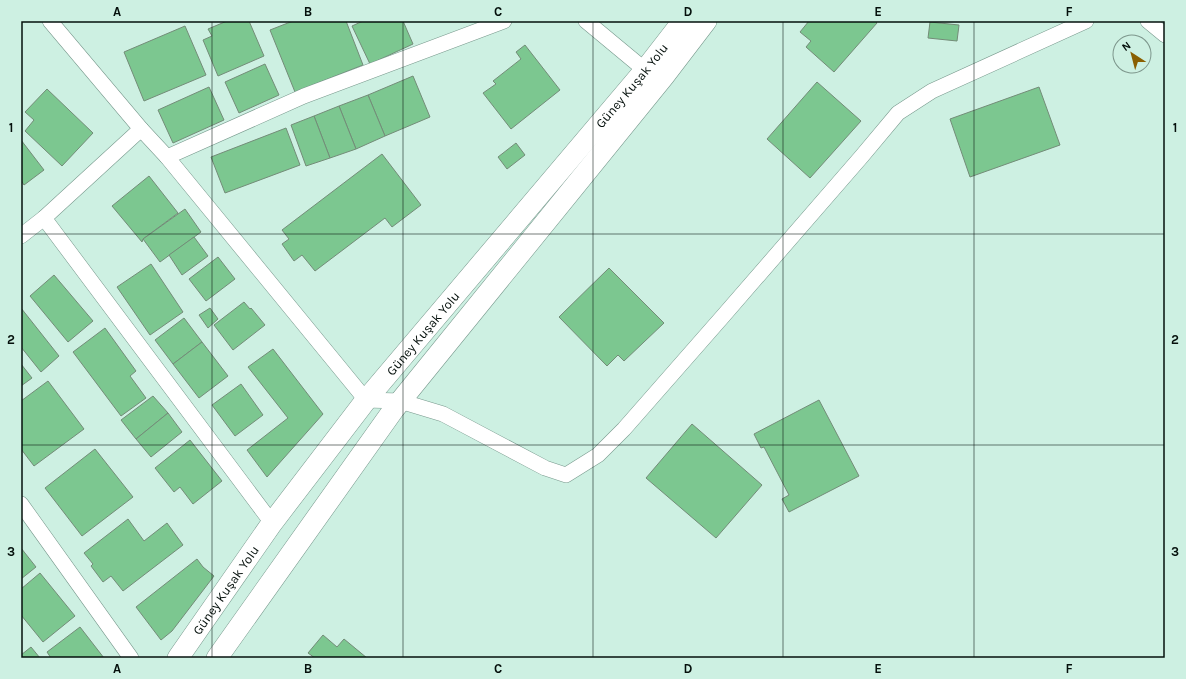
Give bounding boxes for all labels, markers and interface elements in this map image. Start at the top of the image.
text: A [113,4,121,19]
text: B [304,4,312,19]
text: C [494,4,502,19]
text: D [684,4,693,19]
text: E [874,4,882,19]
text: F [1065,4,1073,19]
north arrow [1112,34,1152,74]
text: N [1119,39,1133,54]
street label: Güney Kuşak Yolu [592,40,671,131]
text: 1 [9,120,13,135]
text: 1 [1173,120,1177,135]
street label: Güney Kuşak Yolu [383,288,462,378]
text: 2 [7,332,15,347]
text: 2 [1171,332,1179,347]
street label: Güney Kuşak Yolu [189,542,262,637]
text: 3 [7,544,15,559]
text: 3 [1171,544,1179,559]
text: A [113,661,121,676]
text: B [304,661,312,676]
text: C [494,661,502,676]
text: D [684,661,693,676]
text: E [874,661,882,676]
text: F [1065,661,1073,676]

